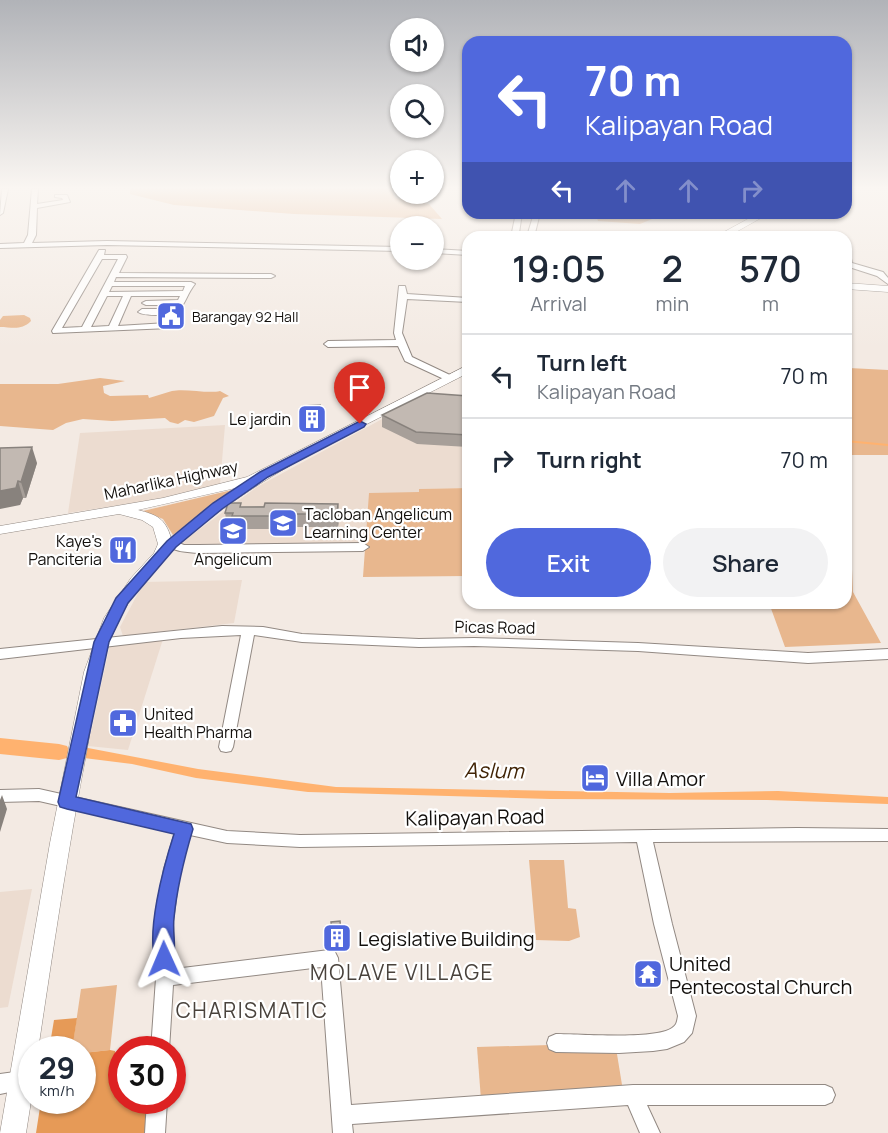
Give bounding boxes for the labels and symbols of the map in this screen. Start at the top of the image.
public building icon: Barangay 92 Hall [155,300,187,332]
place label: Barangay 92 Hall [192,307,298,326]
pin [334,362,385,424]
building icon: Le jardin [296,403,328,435]
place label: Le jardin [229,408,291,430]
street label: Maharlika Highway [102,455,240,505]
place label: Tacloban Angelicum Learning Center [304,503,452,543]
school or university icon: Tacloban Angelicum Learning Center [267,507,299,539]
school or university icon: Angelicum [217,515,249,547]
place label: Kaye's Panciteria [28,530,102,570]
restaurant icon: Kaye's Panciteria [107,534,139,566]
place label: Angelicum [194,548,272,570]
street label: Picas Road [455,615,535,639]
place label: United Health Pharma [144,703,252,743]
pharmacy icon: United Health Pharma [107,707,139,739]
water label: Aslum [464,755,525,785]
hotel icon: Villa Amor [579,762,611,794]
place label: Villa Amor [616,765,705,792]
street label: Kalipayan Road [405,802,545,832]
building icon: Legislative Building [321,922,353,954]
place label: Legislative Building [358,925,535,952]
position arrow [132,927,196,991]
place label: United Pentecostal Church [669,950,852,1000]
district label: MOLAVE VILLAGE [310,958,494,986]
temple icon: United Pentecostal Church [632,958,664,990]
district label: CHARISMATIC [176,996,328,1024]
speed limit sign: 30 [108,1036,186,1114]

